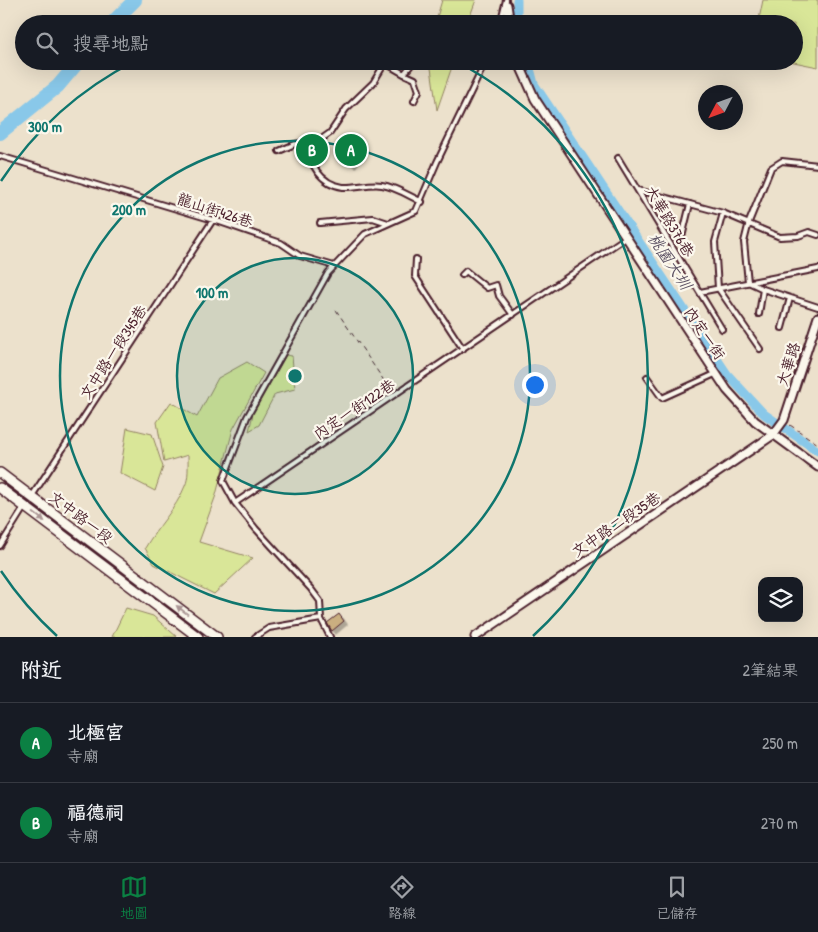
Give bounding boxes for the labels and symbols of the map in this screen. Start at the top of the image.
north arrow [698,85,743,130]
text: 300 m [28,116,62,137]
pin: B [296,131,328,169]
pin: A [335,131,367,169]
street label: 大華路376巷 [640,181,700,261]
street label: 龍山街426巷 [174,188,256,232]
text: 200 m [112,199,146,220]
water label: 桃園大圳 [643,228,698,295]
text: 100 m [196,282,228,303]
street label: 文中路一段345巷 [75,301,151,403]
street label: 內定一街 [680,302,730,364]
street label: 大華路 [771,339,805,389]
centre of rings [286,367,304,385]
your location [522,372,548,398]
street label: 內定一街122巷 [309,374,399,444]
street label: 文中路一段 [45,486,117,548]
street label: 文中路二段35巷 [567,486,665,562]
one-way arrow [32,512,46,522]
one-way arrow [175,605,189,615]

